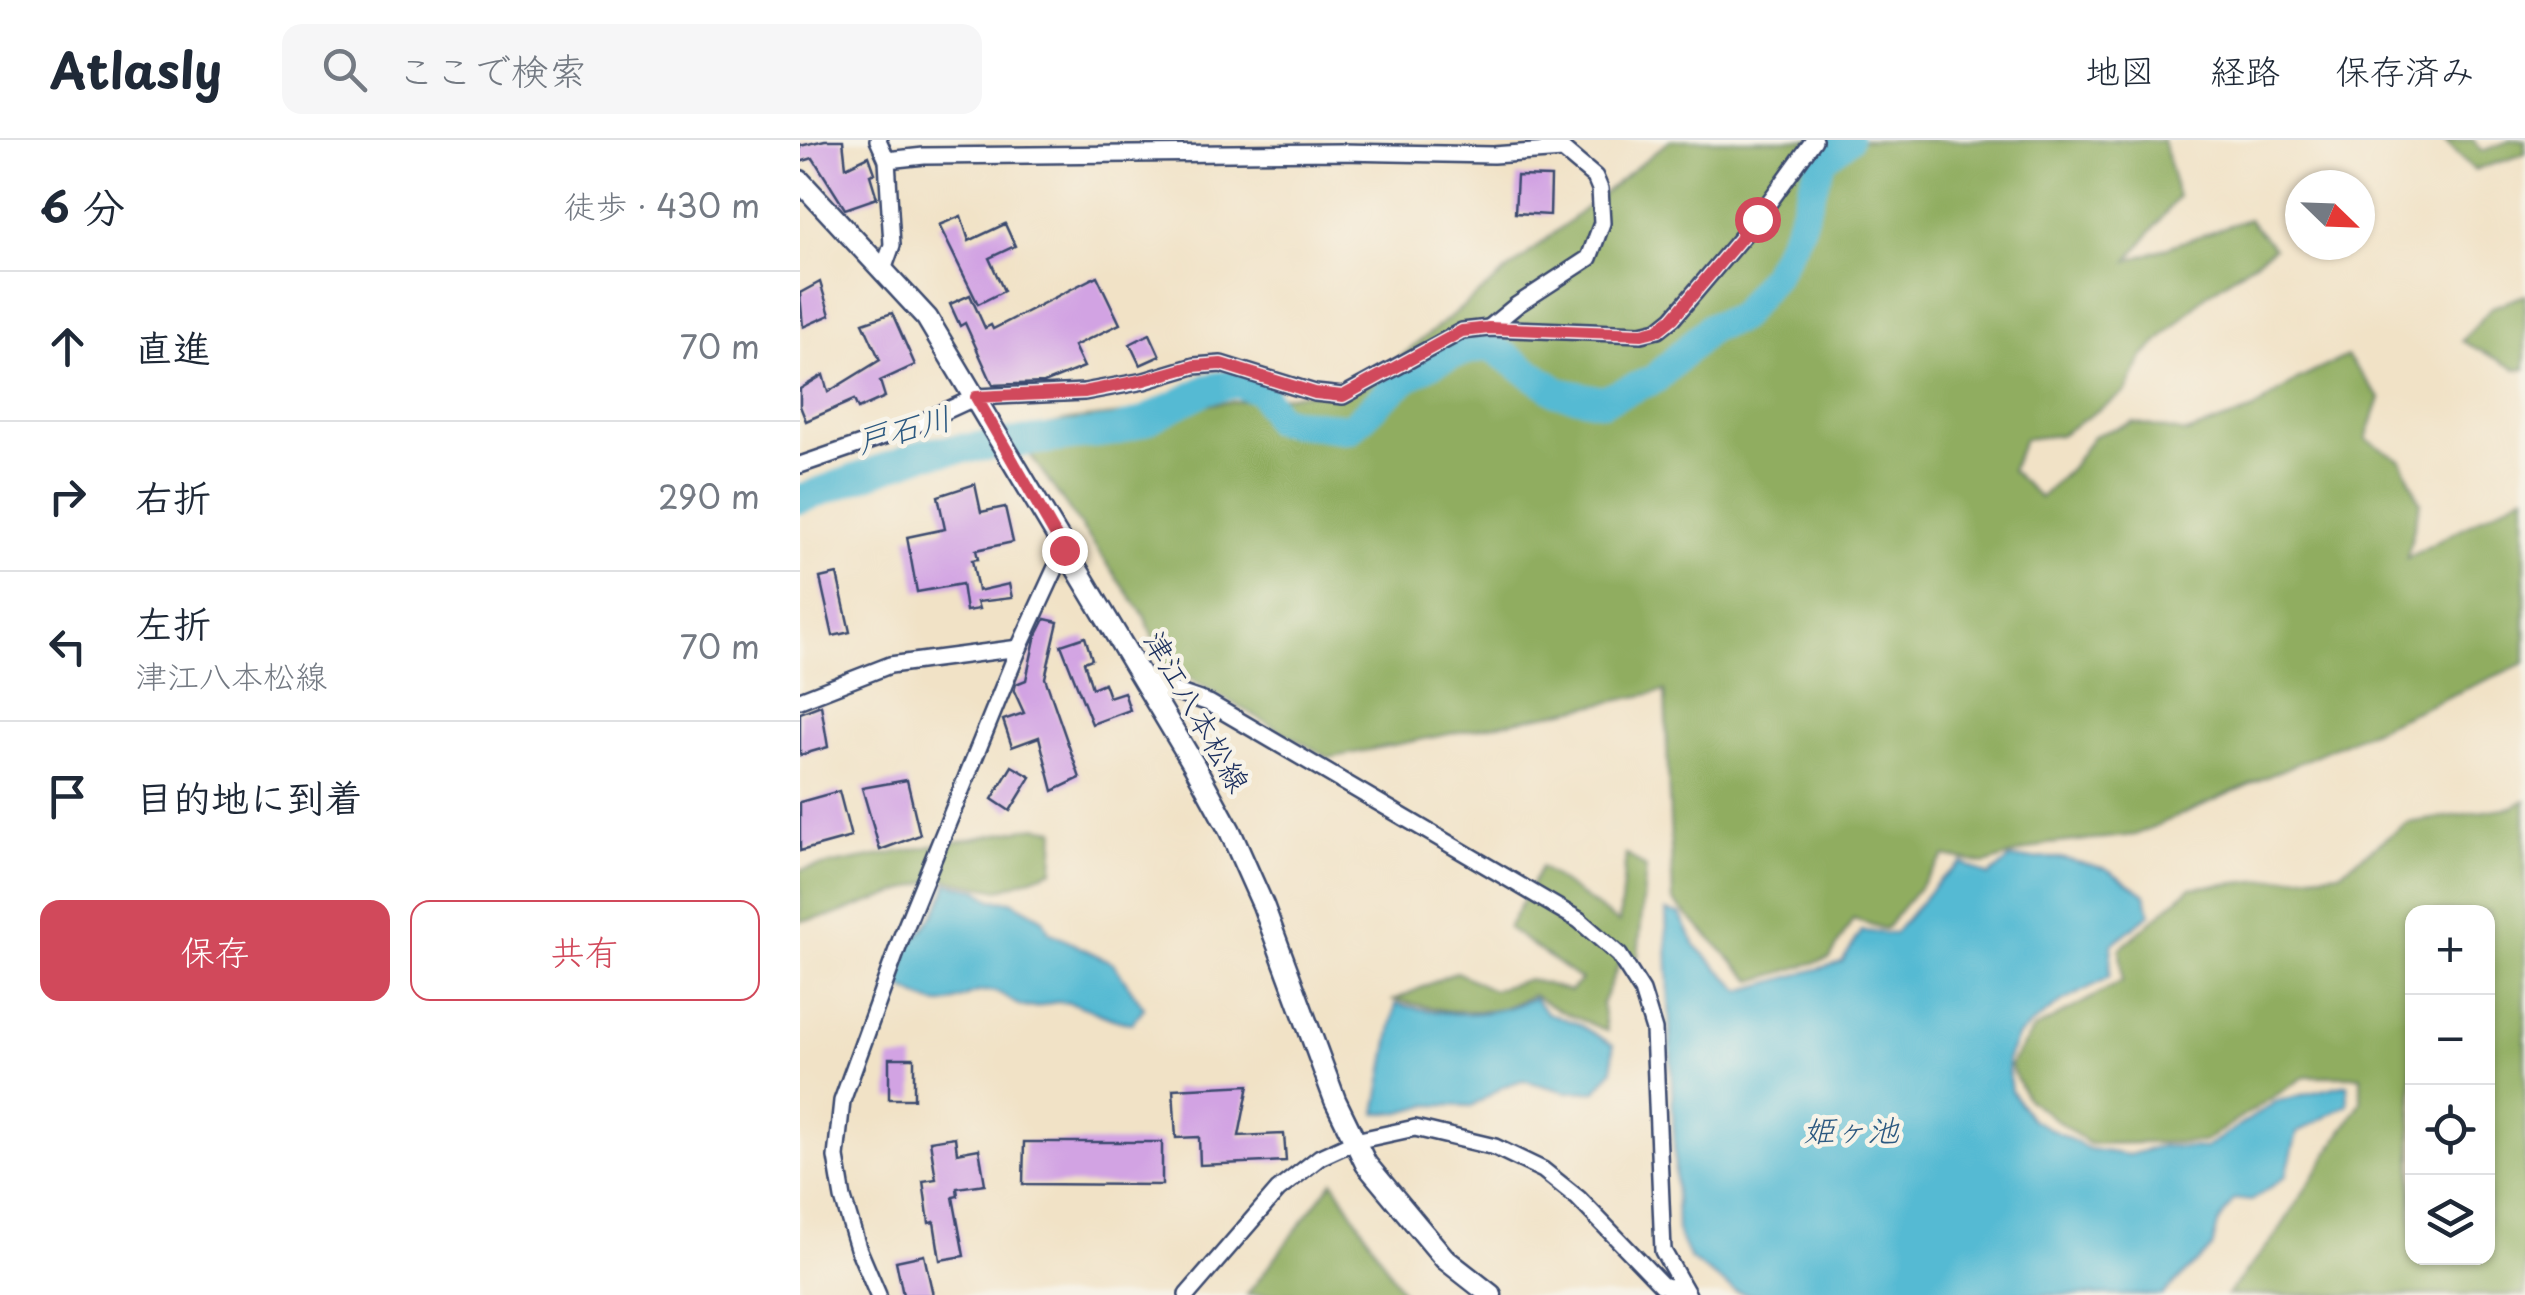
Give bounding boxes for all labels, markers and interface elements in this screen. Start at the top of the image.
search box [282,24,982,114]
text: Atlasly [50,33,222,105]
text: ここで検索 [397,41,587,98]
icon: search [317,42,372,97]
text: 地図 [2085,43,2155,96]
text: 経路 [2210,43,2280,96]
text: 保存済み [2335,43,2475,96]
north arrow [2285,170,2375,260]
text: 6 分 [40,174,125,237]
text: 徒歩 · 430 m [563,181,760,229]
route start [1735,197,1781,243]
text: 直進 [135,318,211,375]
icon: ahead [40,319,95,374]
text: 70 m [680,322,760,370]
water label: 戸石川 [851,392,956,464]
text: 右折 [135,468,211,525]
icon: right [40,469,95,524]
text: 290 m [658,472,760,520]
route end [1042,528,1088,574]
text: 左折 [135,594,211,651]
icon: left [40,619,95,674]
text: 70 m [680,622,760,670]
street label: 津江八本松線 [1134,622,1263,800]
text: 津江八本松線 [135,651,327,699]
text: 目的地に到着 [135,768,363,825]
icon: arrive [40,769,95,824]
button: 保存 [40,900,390,1001]
button: 共有 [410,900,760,1001]
map controls [2405,905,2495,1265]
button: + [2405,905,2495,995]
button: − [2405,995,2495,1085]
button: locate [2405,1085,2495,1175]
water label: 姫ヶ池 [1803,1105,1900,1153]
button: layers [2405,1175,2495,1265]

